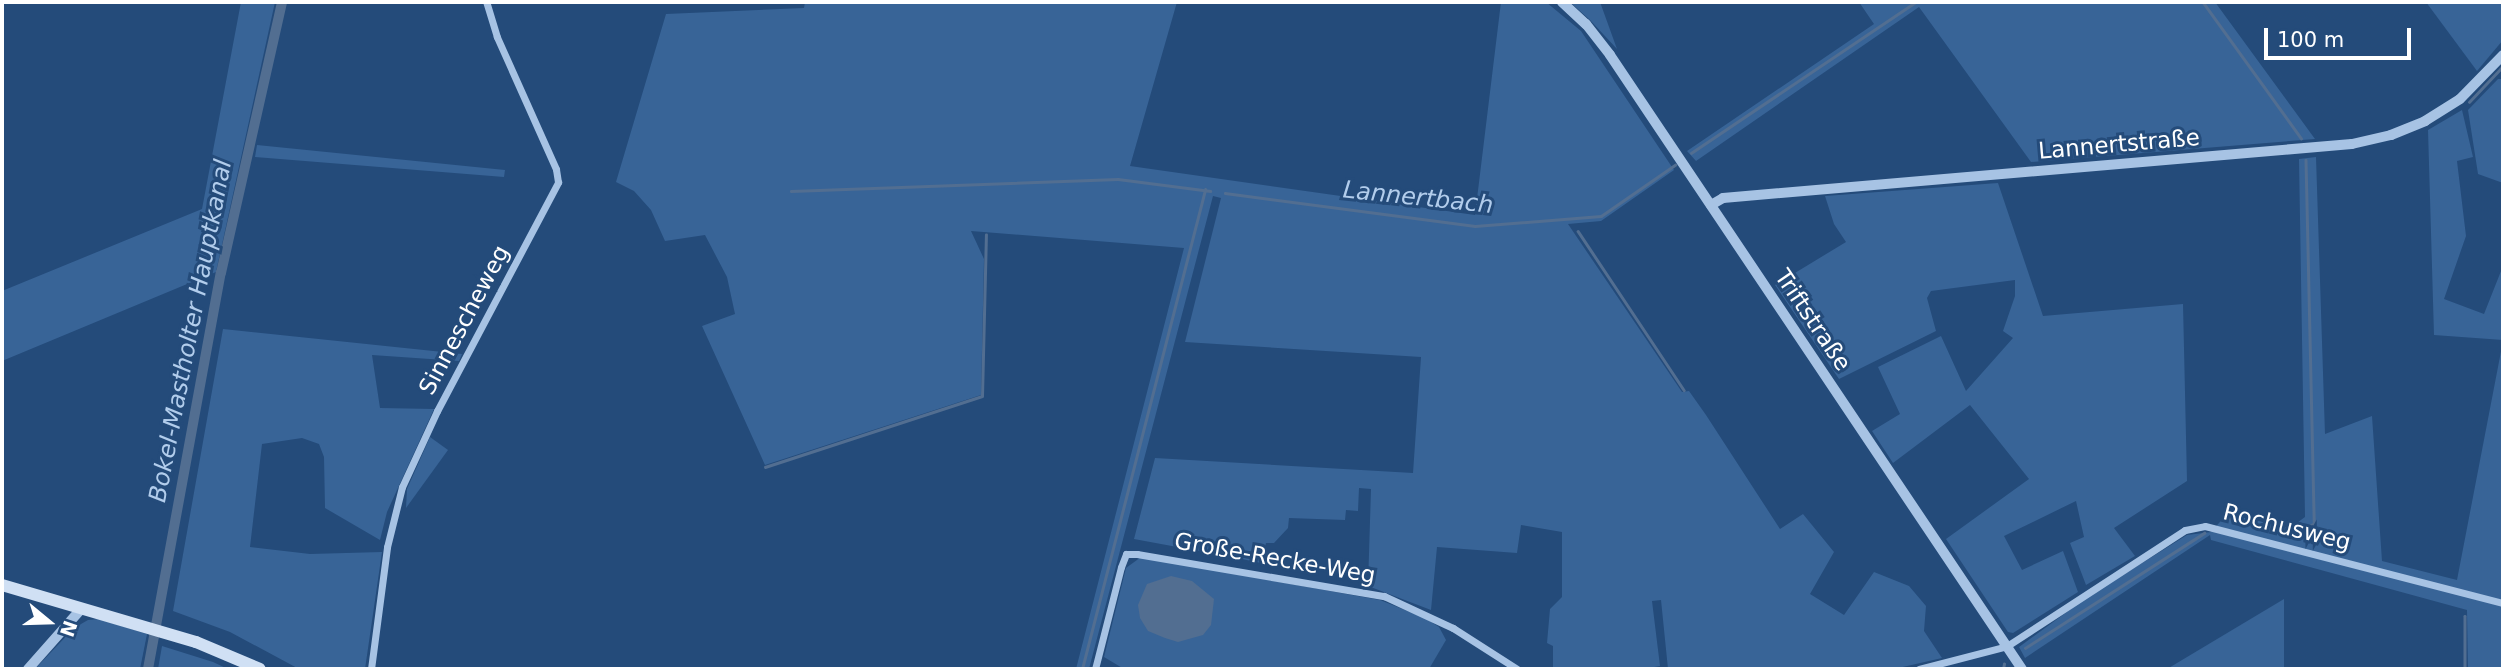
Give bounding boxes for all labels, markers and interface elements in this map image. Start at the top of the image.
scale bar [2267,14,2414,58]
text: 100 m [2277,28,2344,52]
street label: Lannertstraße [2037,123,2201,165]
water label: Bokel-Mastholter Hauptkanal [144,157,238,505]
water label: Lannertbach [1341,176,1495,220]
street label: Sinnescheweg [413,241,515,399]
street label: Triftstraße [1769,264,1857,376]
street label: Rochusweg [2220,498,2354,556]
street label: Große-Recke-Weg [1172,527,1378,589]
north arrow [14,587,84,657]
text: N [56,618,82,640]

